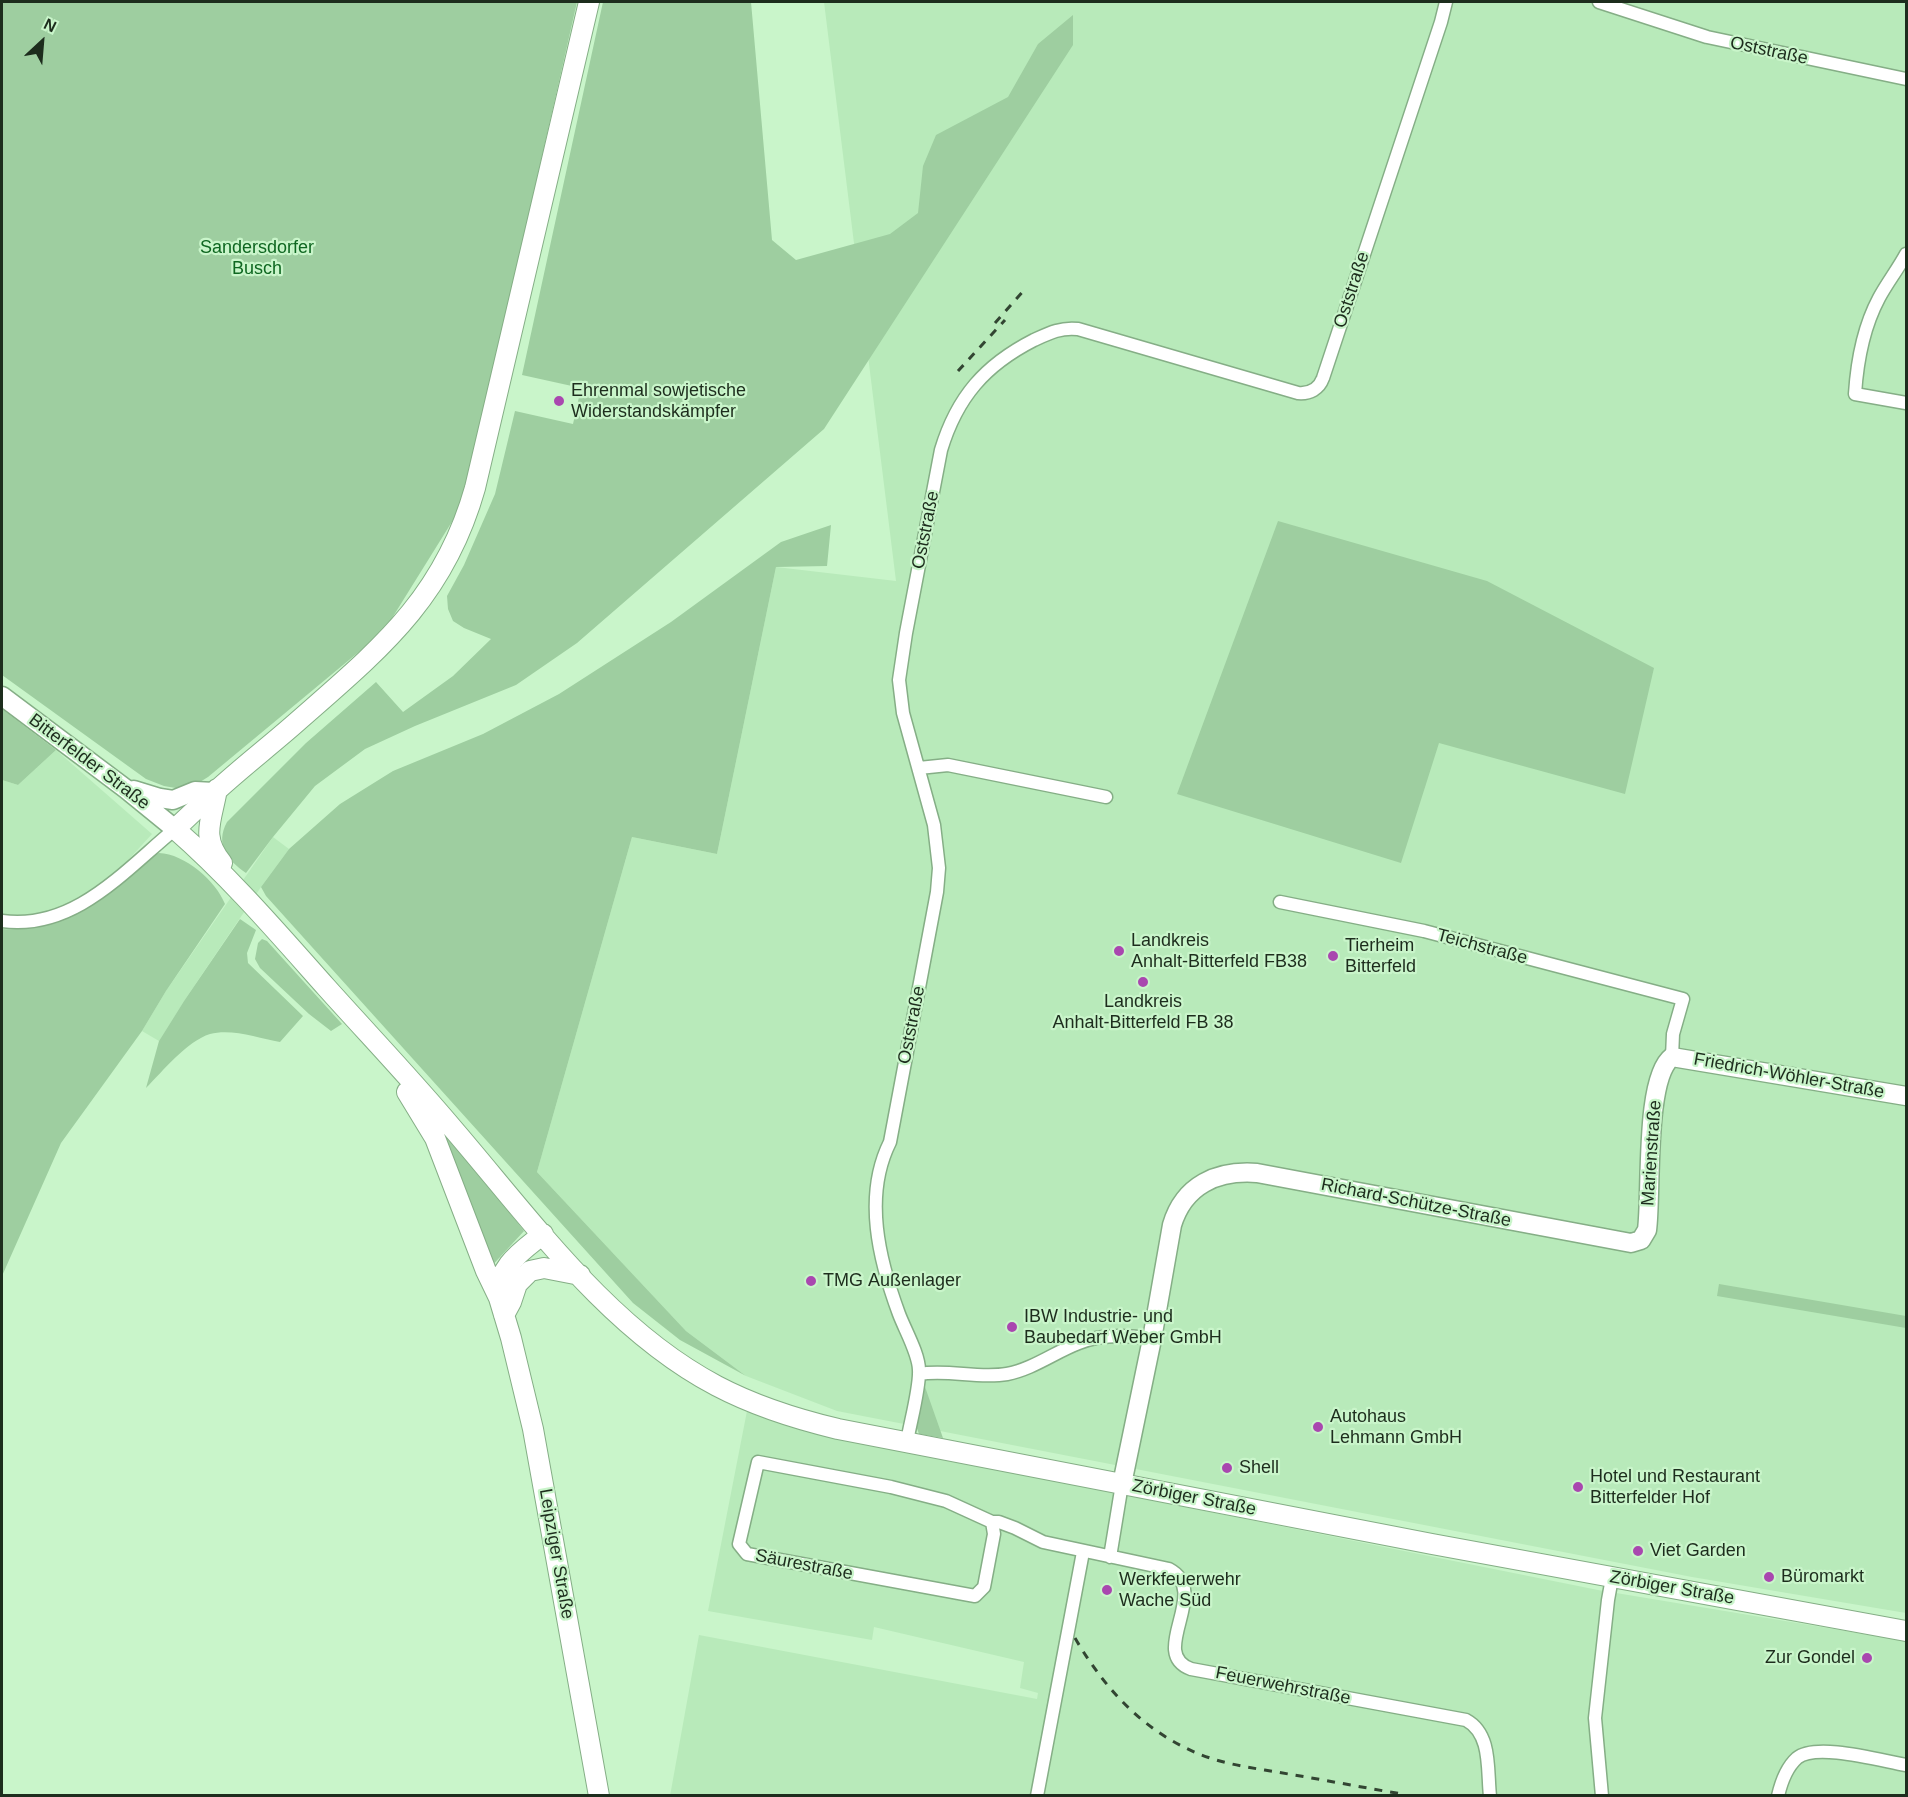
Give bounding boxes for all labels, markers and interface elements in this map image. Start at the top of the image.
north arrow [12,12,72,72]
text: N [41,15,59,36]
street label: Oststraße [1728,32,1810,70]
park label: Sandersdorfer Busch [200,237,314,280]
street label: Oststraße [1330,249,1374,331]
place label: Ehrenmal sowjetische Widerstandskämpfer [571,380,746,422]
marker: Ehrenmal sowjetische Widerstandskämpfer [552,394,566,408]
street label: Oststraße [908,489,944,571]
street label: Bitterfelder Straße [24,709,154,815]
street label: Teichstraße [1434,925,1530,969]
place label: Landkreis Anhalt-Bitterfeld FB38 [1131,930,1307,972]
place label: Tierheim Bitterfeld [1345,935,1416,978]
marker: Landkreis Anhalt-Bitterfeld FB38 [1112,944,1126,958]
marker: Tierheim Bitterfeld [1326,949,1340,963]
marker: Landkreis Anhalt-Bitterfeld FB 38 [1136,975,1150,989]
street label: Oststraße [894,984,930,1066]
place label: Landkreis Anhalt-Bitterfeld FB 38 [1052,991,1234,1034]
street label: Friedrich-Wöhler-Straße [1692,1049,1886,1103]
street label: Marienstraße [1638,1099,1666,1207]
street label: Richard-Schütze-Straße [1319,1174,1513,1232]
place label: TMG Außenlager [823,1270,961,1292]
marker: TMG Außenlager [804,1274,818,1288]
place label: IBW Industrie- und Baubedarf Weber GmbH [1024,1306,1222,1348]
marker: IBW Industrie- und Baubedarf Weber GmbH [1005,1320,1019,1334]
place label: Autohaus Lehmann GmbH [1330,1406,1462,1448]
marker: Autohaus Lehmann GmbH [1311,1420,1325,1434]
place label: Shell [1239,1457,1279,1479]
marker: Shell [1220,1461,1234,1475]
place label: Hotel und Restaurant Bitterfelder Hof [1590,1466,1760,1508]
street label: Zörbiger Straße [1130,1475,1258,1521]
marker: Hotel und Restaurant Bitterfelder Hof [1571,1480,1585,1494]
street label: Leipziger Straße [534,1487,578,1621]
place label: Viet Garden [1650,1540,1746,1562]
marker: Viet Garden [1631,1544,1645,1558]
street label: Säurestraße [753,1545,855,1585]
street label: Zörbiger Straße [1608,1566,1736,1610]
place label: Büromarkt [1781,1566,1864,1588]
place label: Werkfeuerwehr Wache Süd [1119,1569,1241,1612]
marker: Büromarkt [1762,1570,1776,1584]
marker: Werkfeuerwehr Wache Süd [1100,1583,1114,1597]
place label: Zur Gondel [1765,1647,1855,1669]
marker: Zur Gondel [1860,1651,1874,1665]
street label: Feuerwehrstraße [1214,1662,1352,1710]

